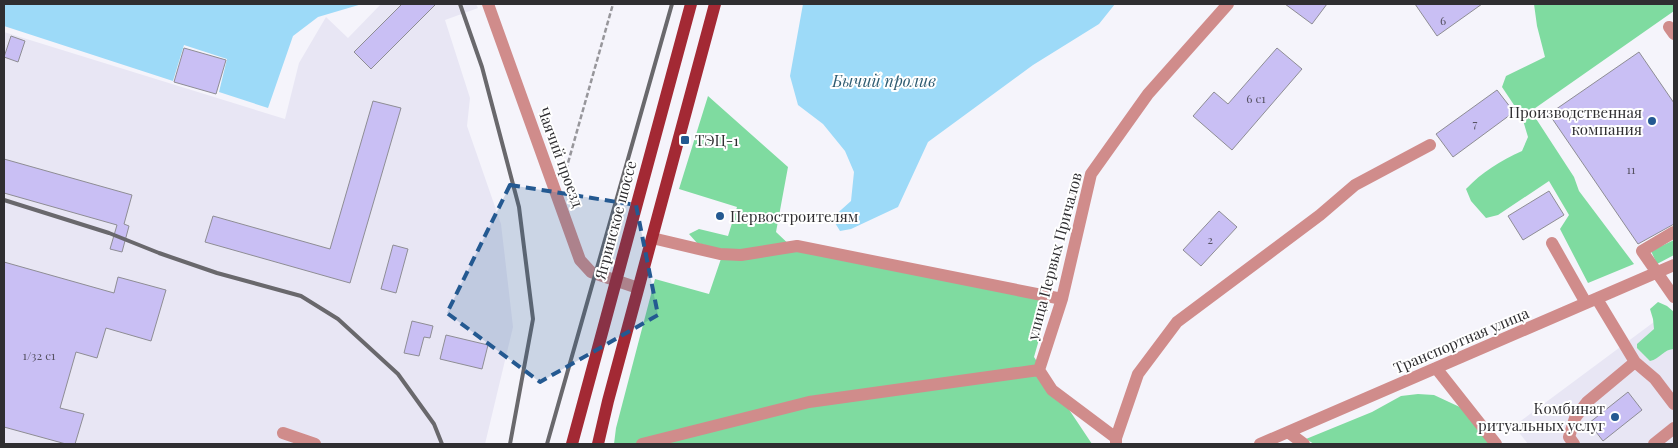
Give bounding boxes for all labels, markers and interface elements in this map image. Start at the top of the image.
house number: 6 [1440,12,1446,28]
water label: Бычий пролив [831,70,936,91]
house number: 6 с1 [1246,90,1266,106]
place label: Производственная компания [1509,102,1642,139]
street label: Чаячий проезд [534,104,588,210]
house number: 7 [1473,115,1478,131]
marker: Производственная компания [1646,115,1658,127]
place label: ТЭЦ-1 [695,130,739,150]
marker: ТЭЦ-1 [679,134,691,146]
street label: Ягринское шоссе [589,158,640,283]
house number: 11 [1627,161,1636,177]
street label: улица Первых Причалов [1022,170,1086,343]
place label: Первостроителям [730,206,859,226]
marker: Первостроителям [714,210,726,222]
house number: 2 [1207,231,1213,247]
street label: Транспортная улица [1390,302,1532,378]
house number: 1/32 с1 [22,347,56,363]
place label: Комбинат ритуальных услуг [1478,398,1605,435]
marker: Комбинат ритуальных услуг [1609,411,1621,423]

